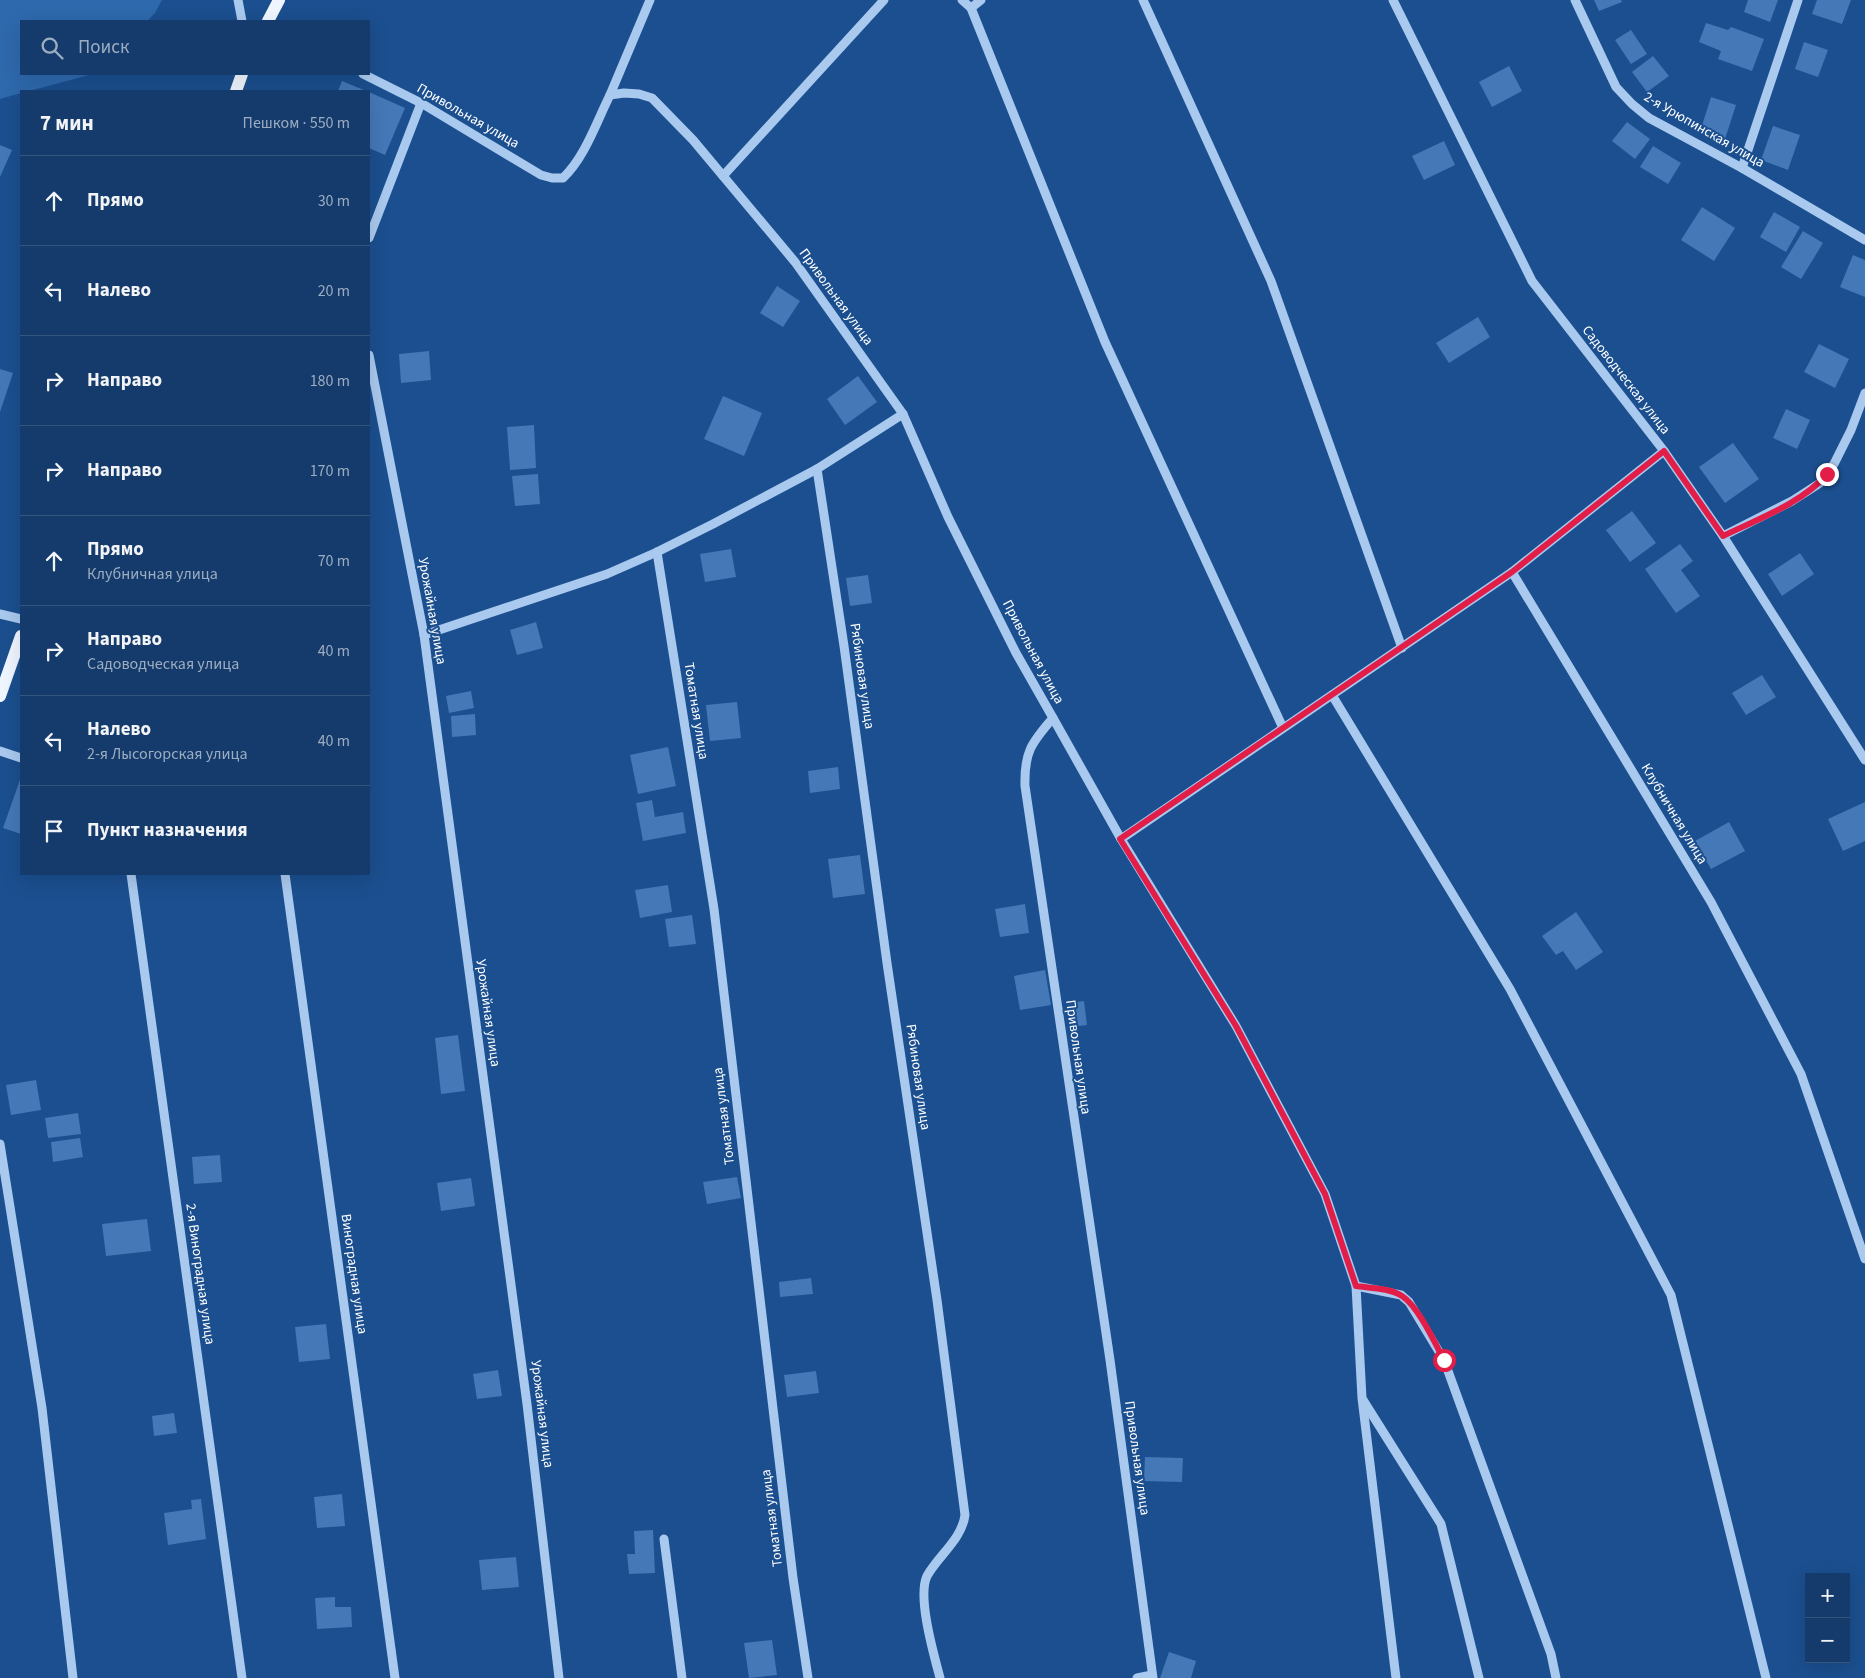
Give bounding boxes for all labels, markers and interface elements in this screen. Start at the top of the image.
search box [20,20,370,75]
icon: search [38,34,66,62]
text: Поиск [78,34,129,61]
street label: Привольная улица [413,78,523,154]
street label: 2-я Урюпинская улица [1640,87,1768,173]
text: 7 мин [40,108,94,138]
text: Пешком · 550 m [243,112,350,134]
icon: ahead [40,187,68,215]
text: Прямо [87,187,144,214]
text: 30 m [318,190,350,212]
street label: Привольная улица [794,244,878,350]
icon: left [40,277,68,305]
text: Налево [87,277,151,304]
text: 20 m [318,280,350,302]
street label: Садоводческая улица [1577,321,1675,439]
icon: right [40,367,68,395]
text: Направо [87,367,162,394]
text: 180 m [310,370,350,392]
icon: right [40,457,68,485]
text: Направо [87,457,162,484]
text: 170 m [310,460,350,482]
route end [1816,463,1839,486]
text: Прямо [87,536,144,563]
icon: ahead [40,547,68,575]
text: 70 m [318,550,350,572]
street label: Урожайная улица [413,556,451,666]
text: Клубничная улица [87,563,218,585]
street label: Привольная улица [997,596,1069,708]
street label: Рябиновая улица [845,622,879,730]
text: Направо [87,626,162,653]
icon: right [40,637,68,665]
text: 40 m [318,640,350,662]
text: Садоводческая улица [87,653,239,675]
street label: Томатная улица [678,661,714,761]
text: Налево [87,716,151,743]
icon: left [40,727,68,755]
text: 40 m [318,730,350,752]
text: 2-я Лысогорская улица [87,743,248,765]
street label: Клубничная улица [1636,760,1712,868]
icon: arrive [40,817,68,845]
text: Пункт назначения [87,817,248,844]
street label: Урожайная улица [471,958,505,1068]
street label: Привольная улица [1060,998,1096,1116]
street label: Рябиновая улица [901,1023,935,1131]
street label: Томатная улица [708,1066,740,1166]
street label: 2-я Виноградная улица [180,1202,220,1346]
street label: Виноградная улица [336,1213,372,1335]
route start [1433,1349,1456,1372]
street label: Урожайная улица [525,1359,559,1469]
street label: Привольная улица [1119,1399,1155,1517]
street label: Томатная улица [756,1468,788,1568]
map controls [1805,1573,1850,1663]
button: + [1805,1573,1850,1618]
button: − [1805,1618,1850,1663]

